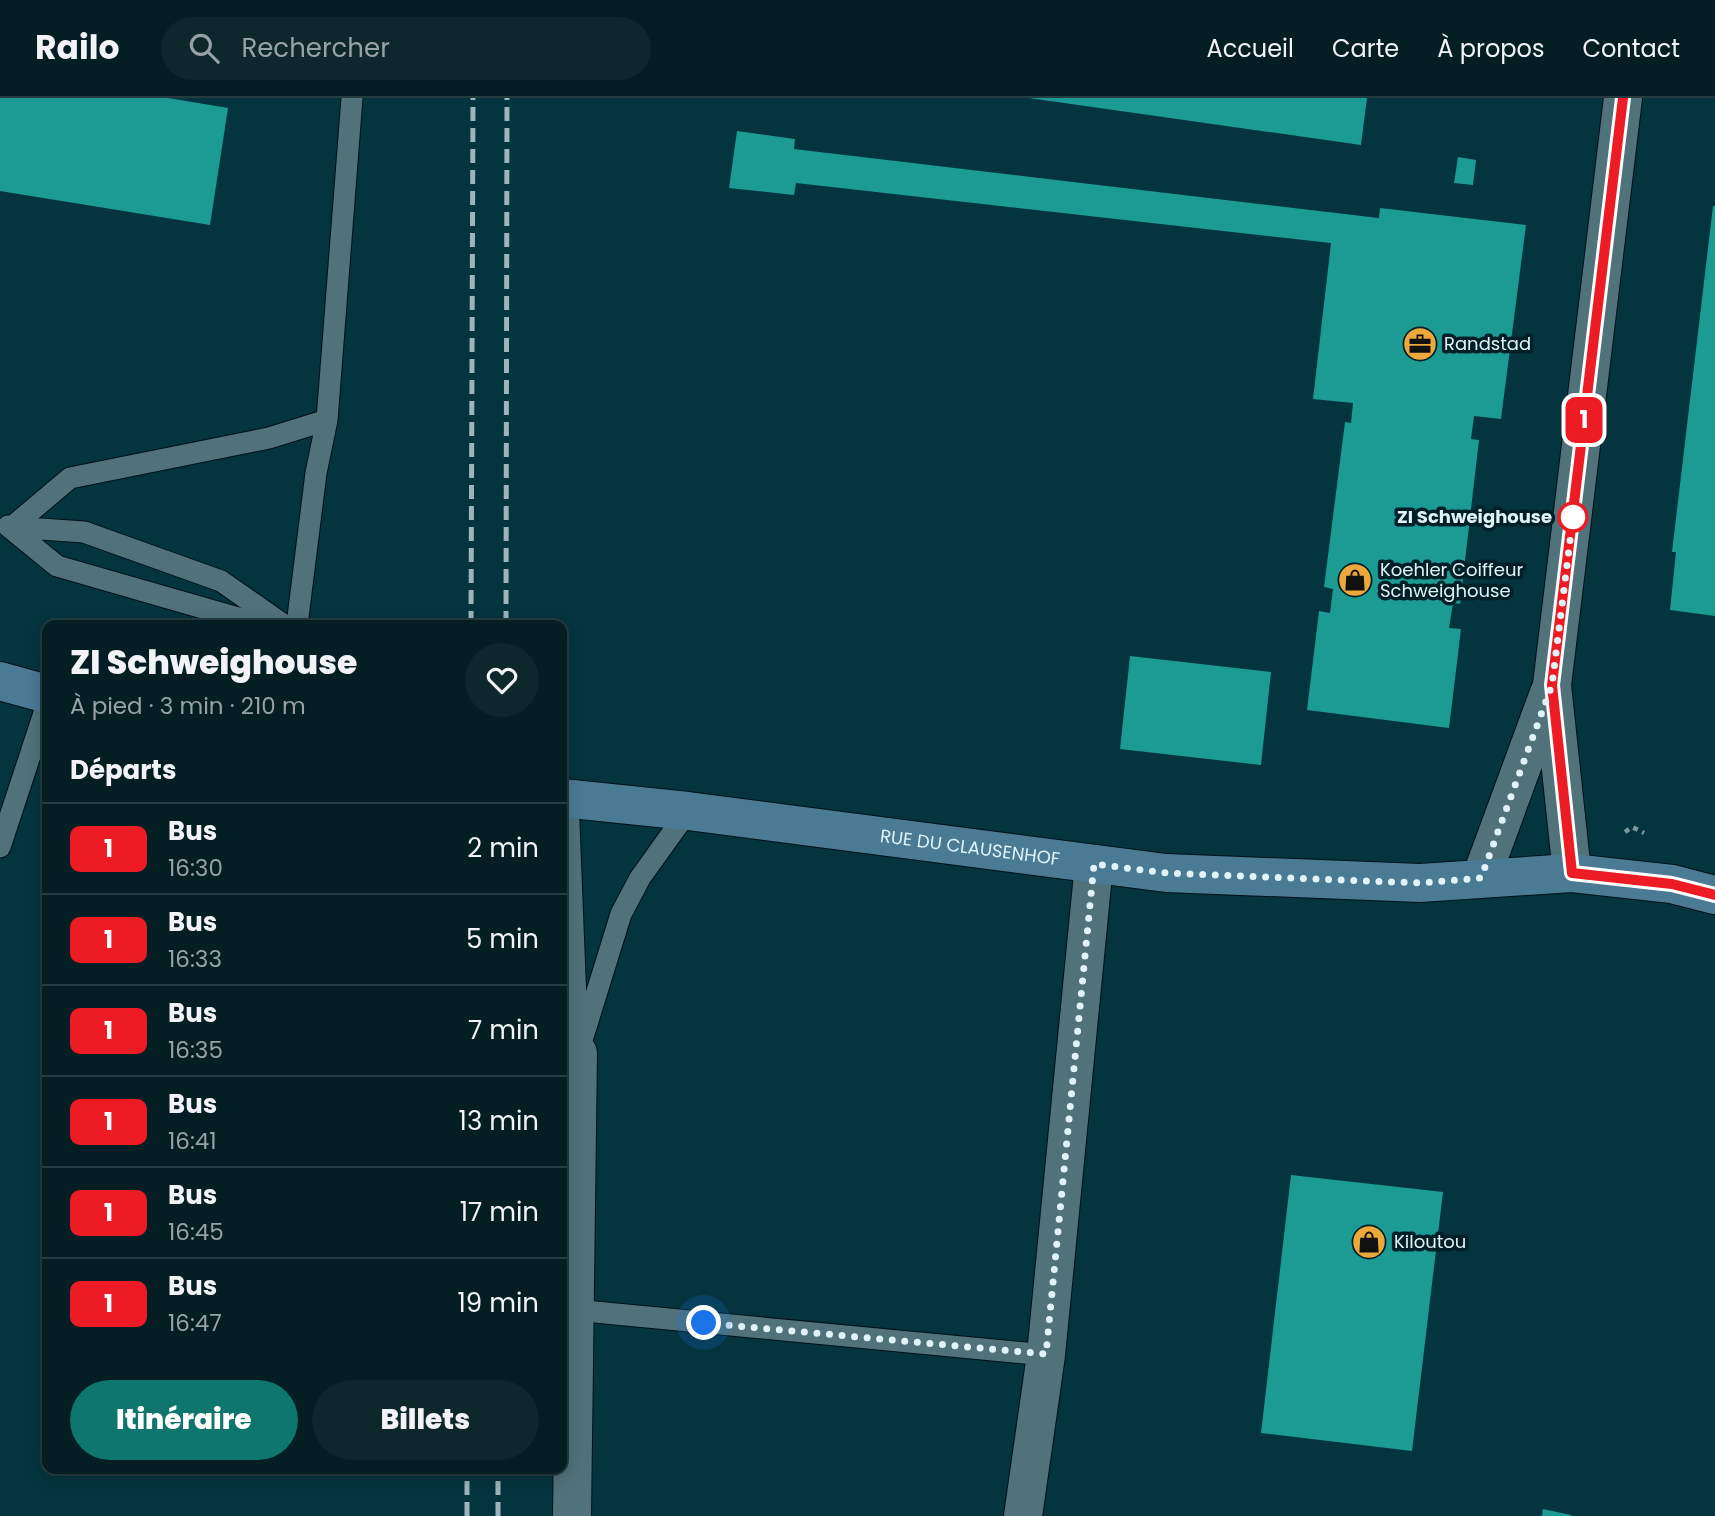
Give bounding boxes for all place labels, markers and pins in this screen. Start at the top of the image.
office icon: Randstad [1401,325,1439,363]
place label: Randstad [1444,331,1531,356]
marker: ZI Schweighouse [1558,502,1588,532]
place label: ZI Schweighouse [1397,504,1552,529]
place label: Koehler Coiffeur Schweighouse [1380,557,1523,603]
shop icon: Koehler Coiffeur Schweighouse [1336,561,1374,599]
shop icon: Kiloutou [1350,1223,1388,1261]
place label: Kiloutou [1394,1229,1466,1254]

